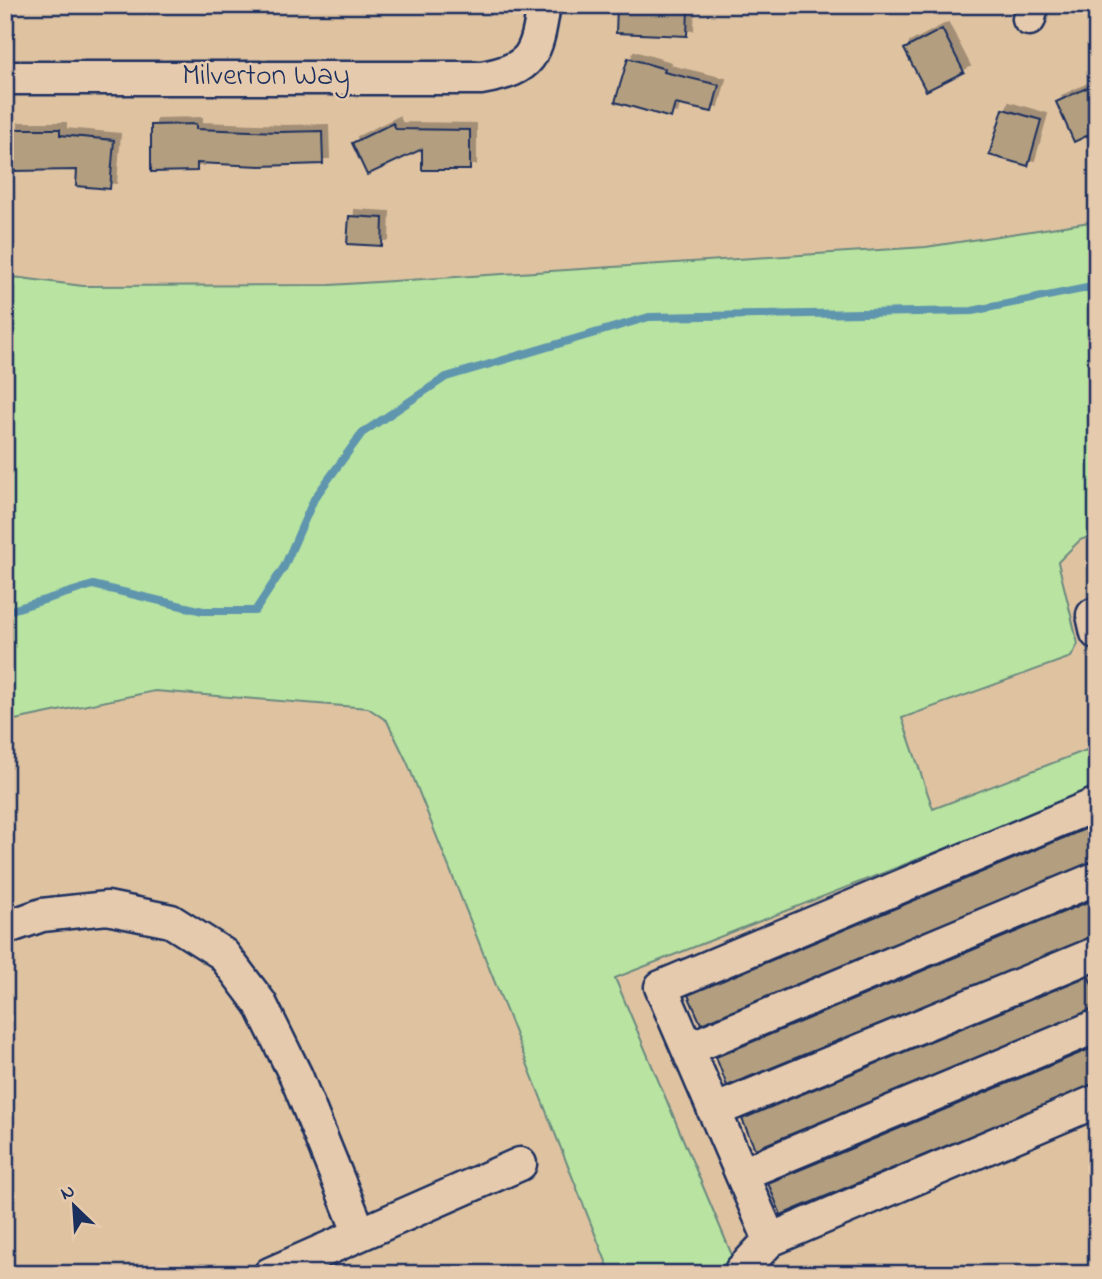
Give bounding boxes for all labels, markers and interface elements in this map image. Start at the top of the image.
street label: Milverton Way [182,55,350,99]
north arrow [38,1170,108,1240]
text: N [56,1178,80,1208]

